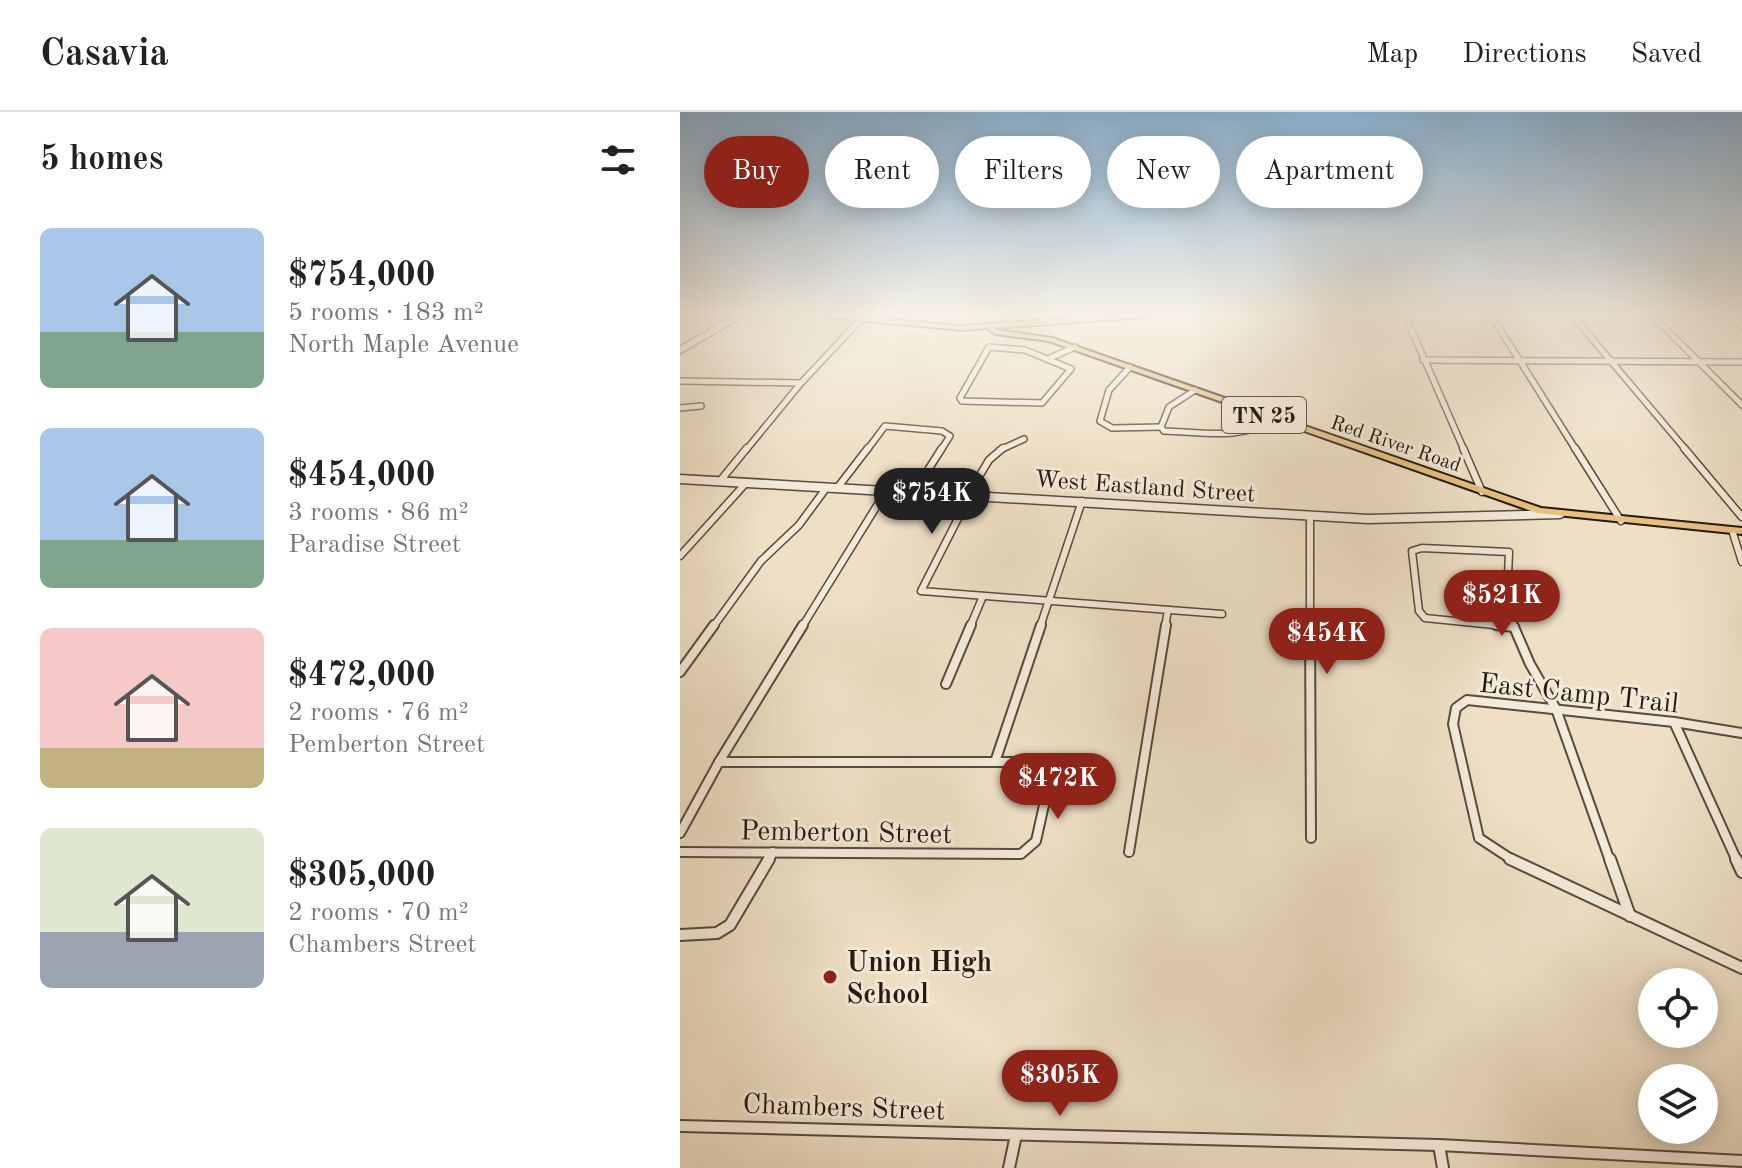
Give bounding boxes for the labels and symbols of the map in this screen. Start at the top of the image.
road number: TN 25 [1222,397,1306,433]
street label: Red River Road [1328,413,1463,477]
pin: $754K [876,468,988,536]
street label: West Eastland Street [1034,468,1256,508]
pin: $521K [1446,570,1558,638]
pin: $454K [1271,608,1383,676]
street label: East Camp Trail [1477,671,1680,719]
pin: $472K [1002,753,1114,821]
street label: Pemberton Street [740,818,952,850]
place label: Union High School [846,950,992,1010]
marker: Union High School [821,968,839,986]
pin: $305K [1004,1050,1116,1118]
street label: Chambers Street [742,1091,946,1127]

